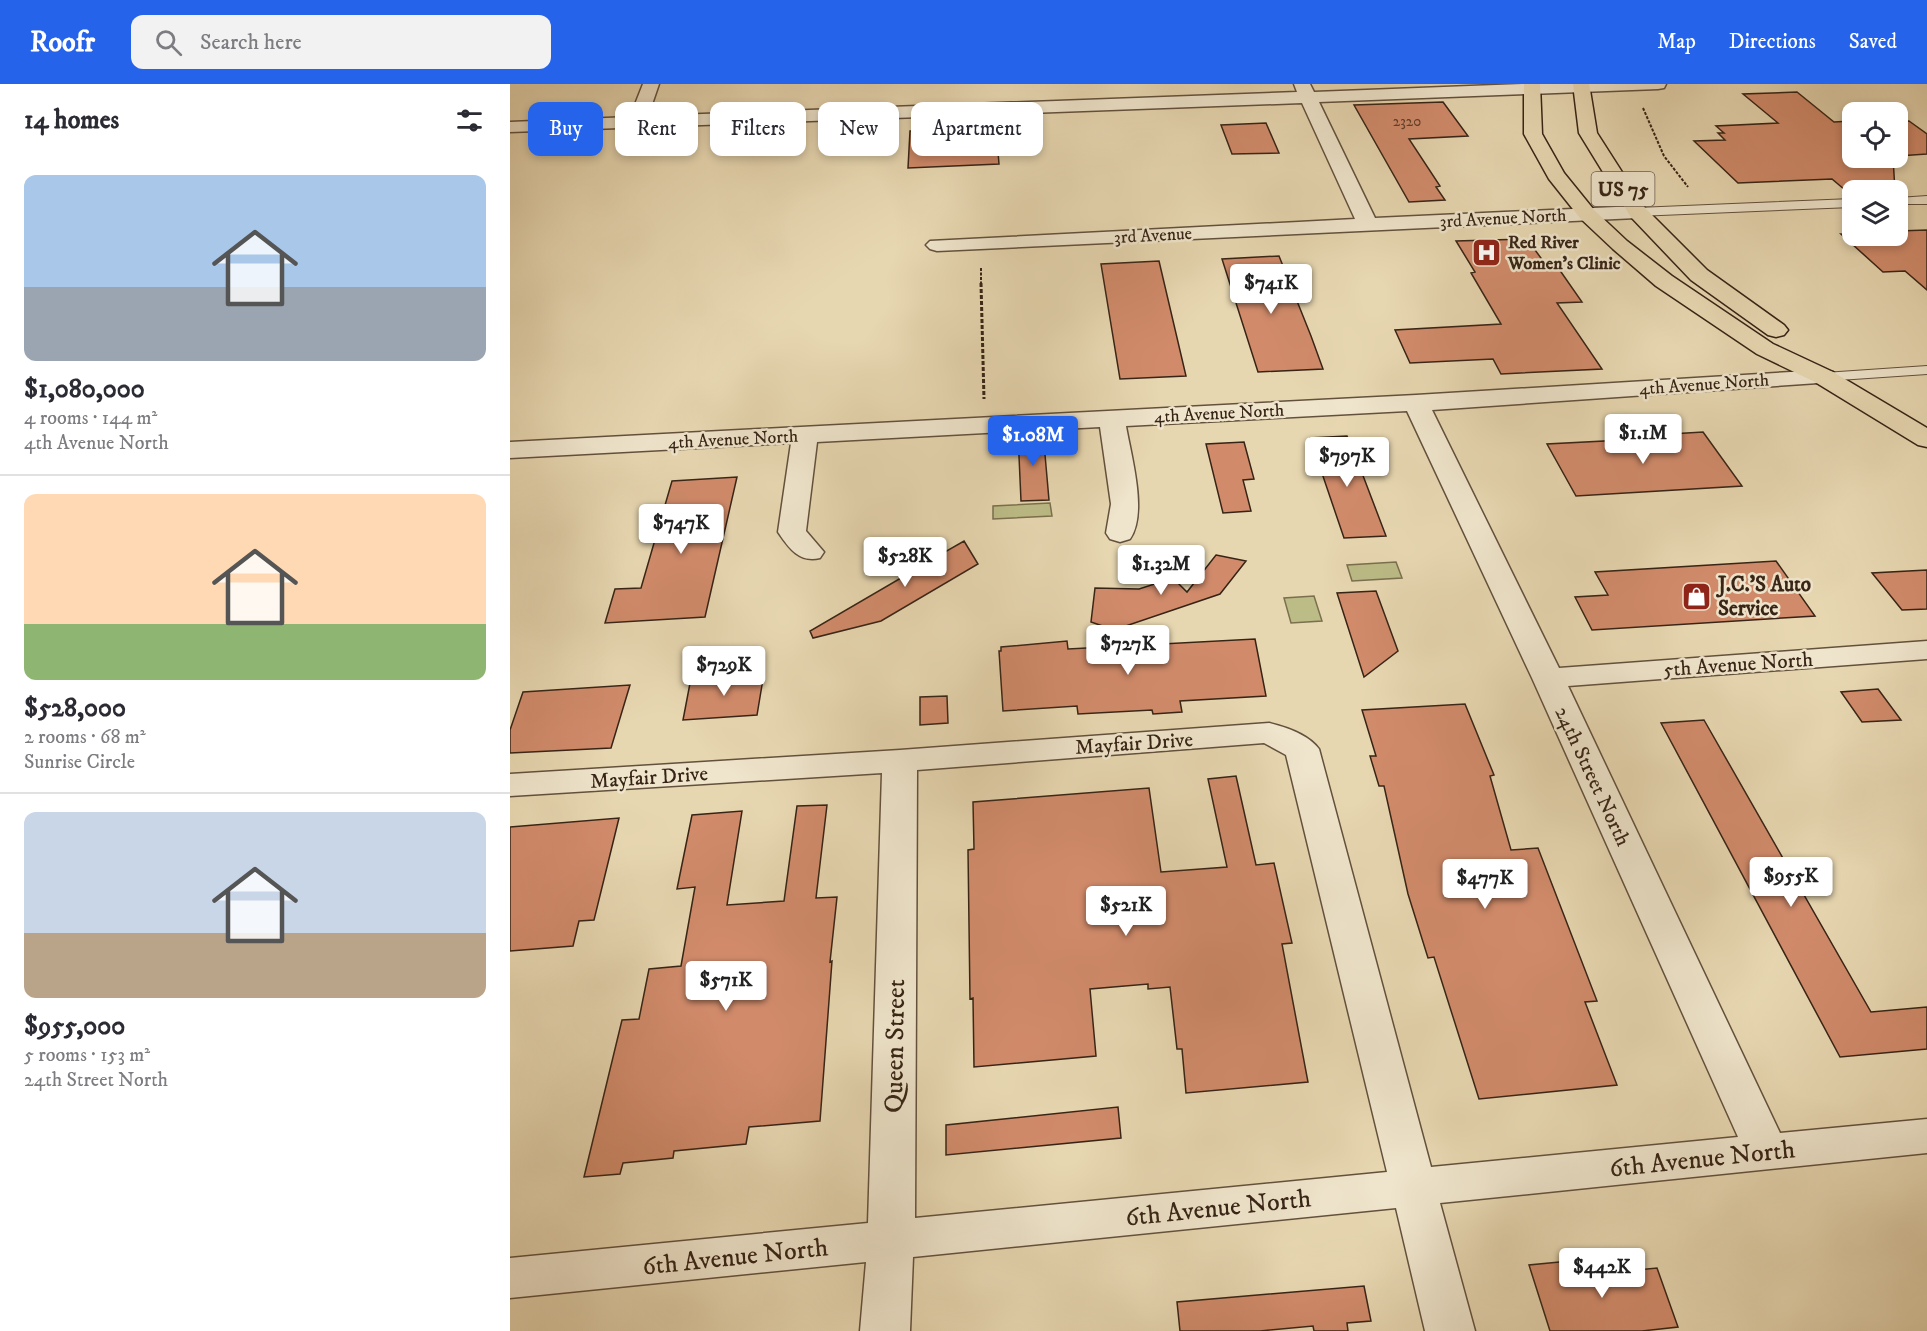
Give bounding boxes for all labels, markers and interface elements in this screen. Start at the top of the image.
search box [131,15,551,69]
text: Roofr [30,25,95,60]
icon: search [152,26,185,59]
text: Search here [200,29,302,56]
text: Map [1657,29,1696,55]
text: Directions [1729,29,1816,55]
text: Saved [1849,29,1897,55]
chip: Buy [528,102,603,156]
chip: Rent [615,102,698,156]
chip: Filters [710,102,806,156]
chip: New [818,102,899,156]
chip: Apartment [911,102,1043,156]
map controls [1842,102,1908,246]
button: locate [1842,102,1908,168]
text: 14 homes [24,104,119,137]
icon: filters [453,104,486,137]
house number: 2320 [1393,112,1421,131]
road number: US 75 [1592,172,1654,206]
button: layers [1842,180,1908,246]
street label: 3rd Avenue North [1439,205,1568,233]
icon: home [201,214,309,322]
street label: 3rd Avenue [1113,223,1193,249]
place label: Red River Women's Clinic [1507,232,1621,275]
hospital icon: Red River Women's Clinic [1471,236,1503,268]
pin: $741K [1229,264,1313,315]
text: $741K [1244,271,1298,296]
street label: 4th Avenue North [1638,369,1770,401]
text: $1,080,000 [24,373,145,406]
street label: 4th Avenue North [1153,400,1285,428]
text: 4 rooms · 144 m² [24,406,157,431]
pin: $1.1M [1601,414,1685,465]
pin: $1.08M [984,416,1082,467]
text: $1.1M [1619,421,1667,446]
text: $1.08M [1002,423,1064,448]
street label: 4th Avenue North [667,426,799,454]
text: 4th Avenue North [24,431,169,456]
pin: $797K [1305,437,1389,488]
text: $797K [1319,444,1375,469]
pin: $747K [639,504,723,555]
text: $747K [653,511,709,536]
icon: home [201,533,309,641]
pin: $528K [863,537,947,588]
text: $528K [878,544,932,569]
pin: $1.32M [1112,545,1210,596]
text: $1.32M [1132,552,1190,577]
place label: J.C.'S Auto Service [1716,572,1811,622]
shop icon: J.C.'S Auto Service [1681,580,1713,612]
pin: $727K [1086,625,1170,676]
text: $727K [1100,632,1156,657]
pin: $729K [682,646,766,697]
street label: 5th Avenue North [1662,647,1814,683]
text: $729K [696,653,752,678]
text: $528,000 [24,692,126,725]
street label: 24th Street North [1548,702,1636,850]
text: 2 rooms · 68 m² [24,725,146,750]
street label: Mayfair Drive [1074,727,1194,761]
text: Sunrise Circle [24,750,135,775]
street label: Mayfair Drive [589,761,709,795]
icon: home [201,851,309,959]
pin: $955K [1749,857,1833,908]
pin: $477K [1443,859,1527,910]
text: $955K [1764,864,1818,889]
text: $477K [1457,866,1513,891]
pin: $521K [1084,886,1168,937]
text: $521K [1100,893,1152,918]
pin: $571K [684,961,768,1012]
text: $571K [700,968,752,993]
street label: Queen Street [878,979,913,1113]
text: $955,000 [24,1010,125,1043]
text: 5 rooms · 153 m² [24,1043,150,1068]
text: 24th Street North [24,1068,168,1093]
street label: 6th Avenue North [1608,1133,1797,1186]
street label: 6th Avenue North [1124,1182,1313,1235]
street label: 6th Avenue North [641,1231,830,1284]
pin: $442K [1560,1248,1644,1299]
text: $442K [1573,1255,1631,1280]

